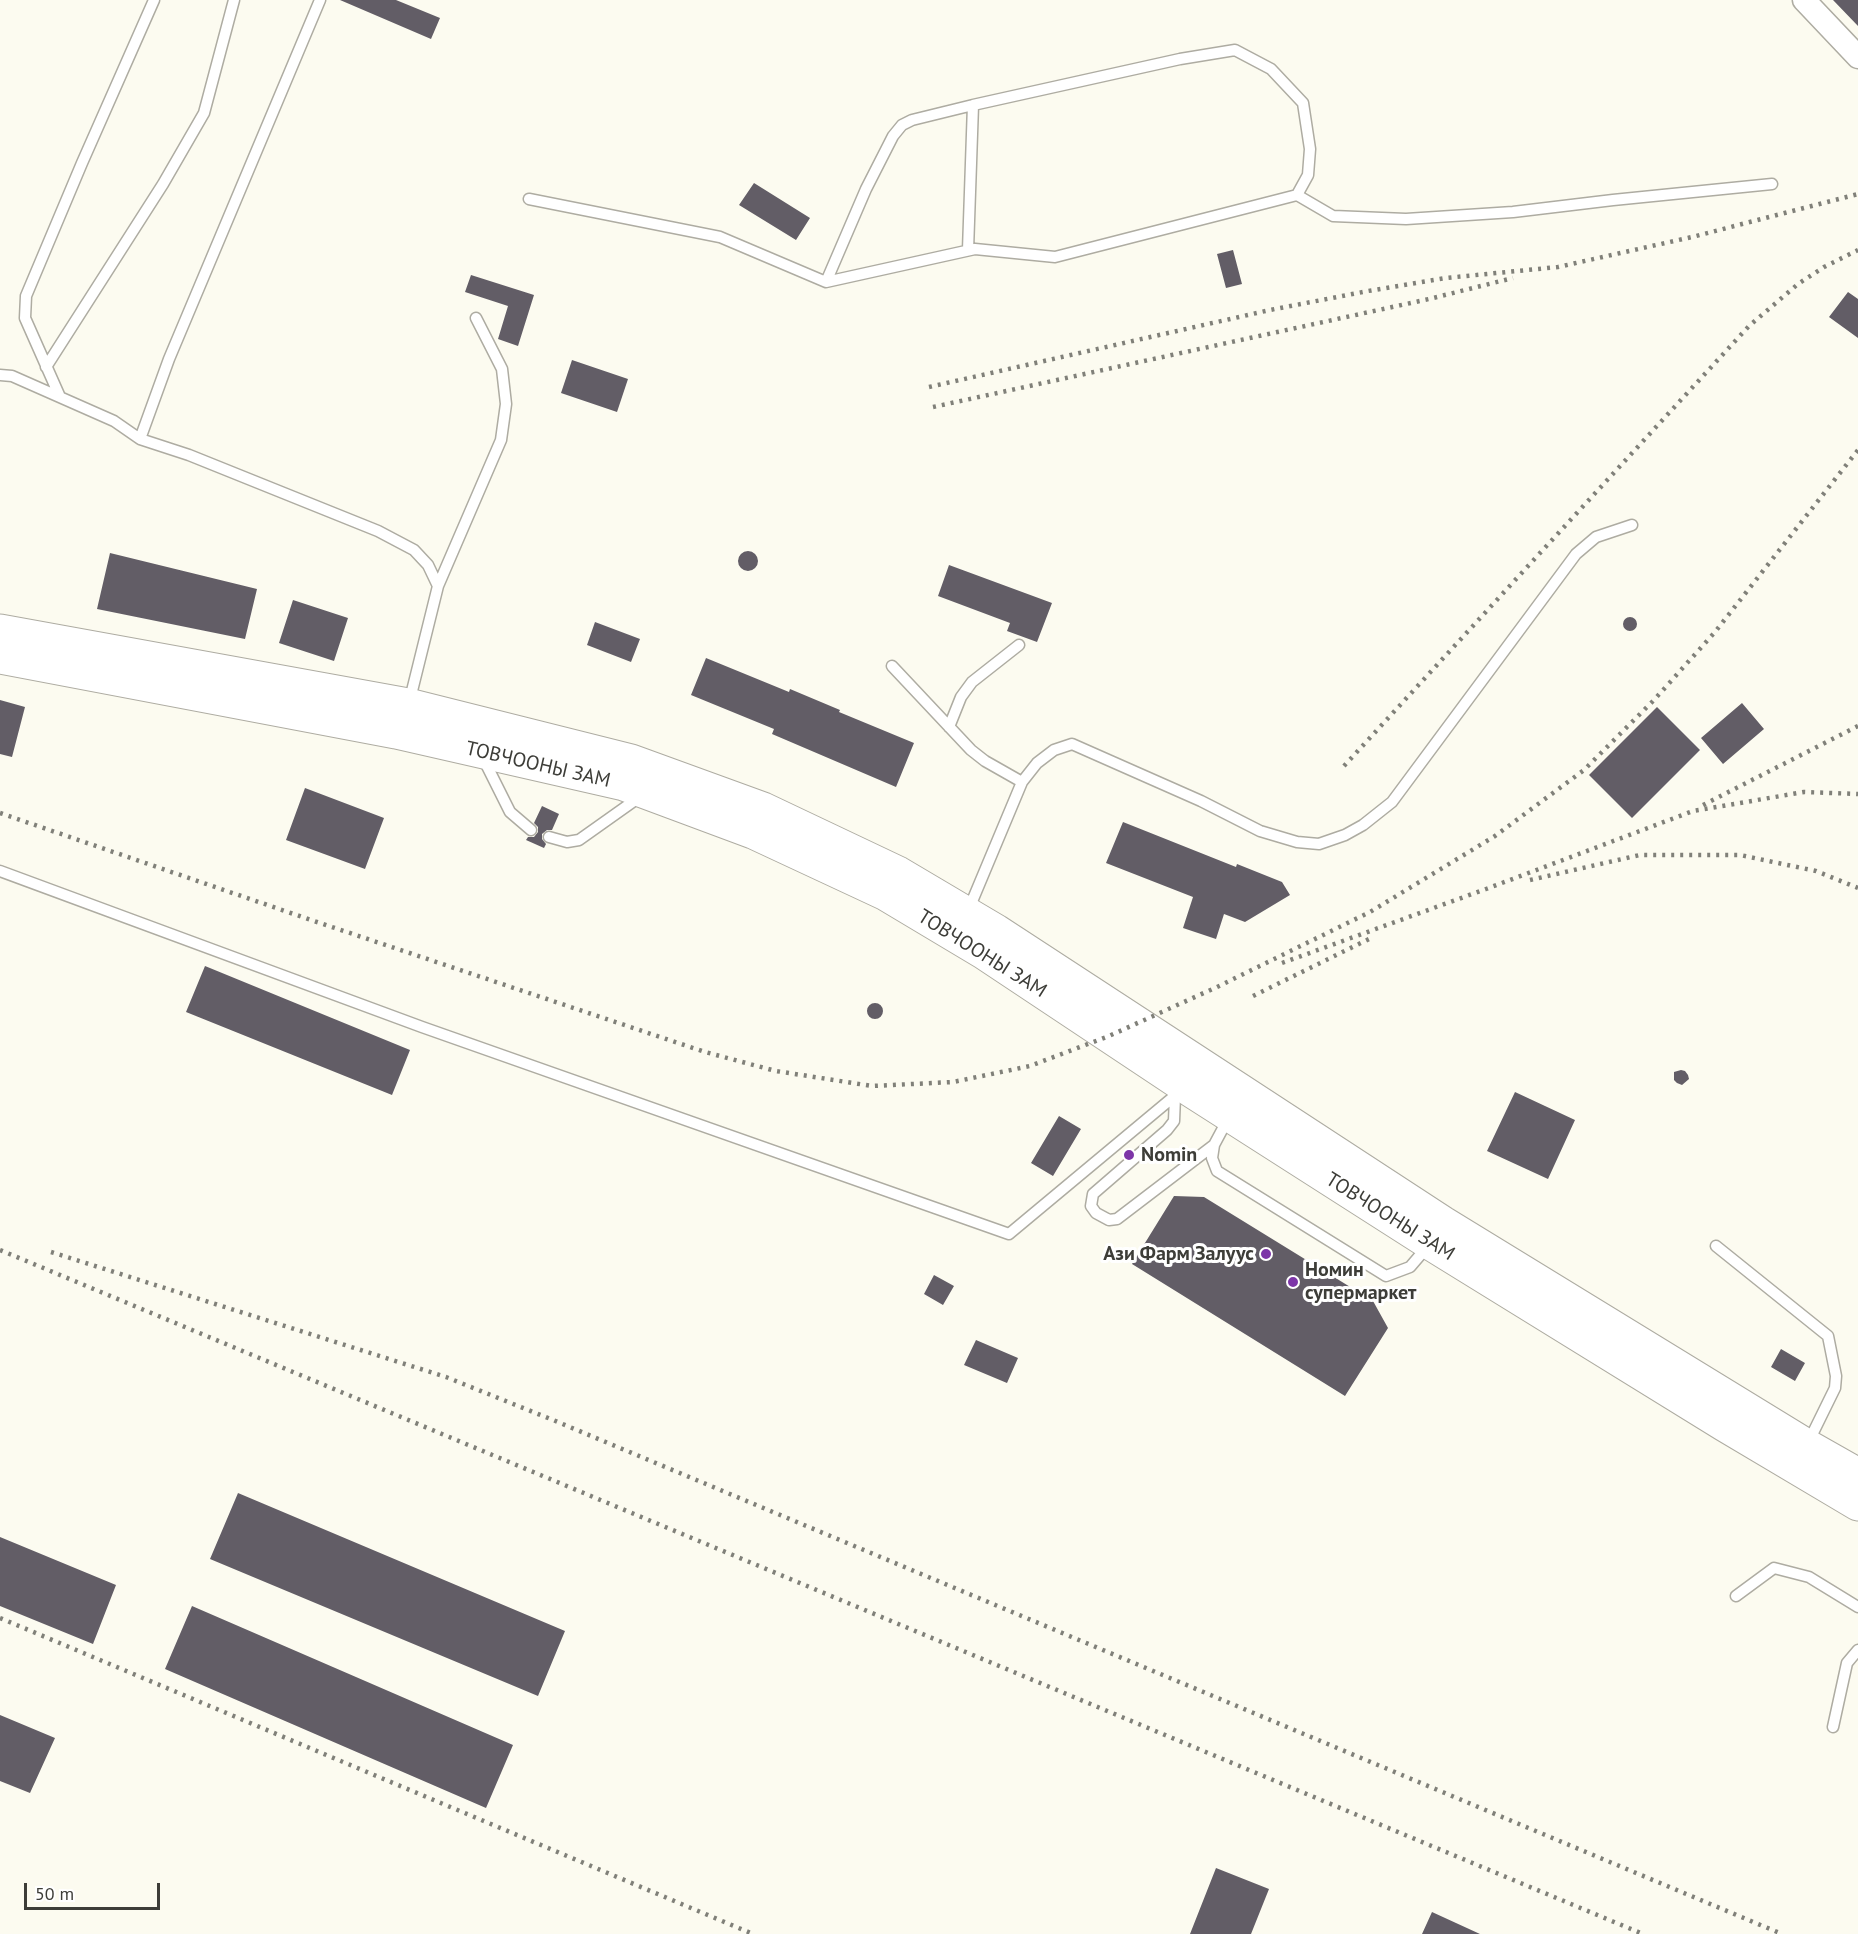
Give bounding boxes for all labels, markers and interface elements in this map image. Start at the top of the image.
street label: ТОВЧООНЫ ЗАМ [463,737,613,793]
street label: ТОВЧООНЫ ЗАМ [913,905,1051,1003]
place label: Nomin [1141,1143,1197,1167]
marker: Nomin [1122,1148,1136,1162]
street label: ТОВЧООНЫ ЗАМ [1321,1168,1459,1266]
place label: Ази Фарм Залуус [1103,1242,1254,1266]
marker: Ази Фарм Залуус [1259,1247,1273,1261]
place label: Номин супермаркет [1305,1258,1416,1305]
marker: Номин супермаркет [1286,1275,1300,1289]
scale bar [27,1871,164,1909]
text: 50 m [35,1882,74,1905]

